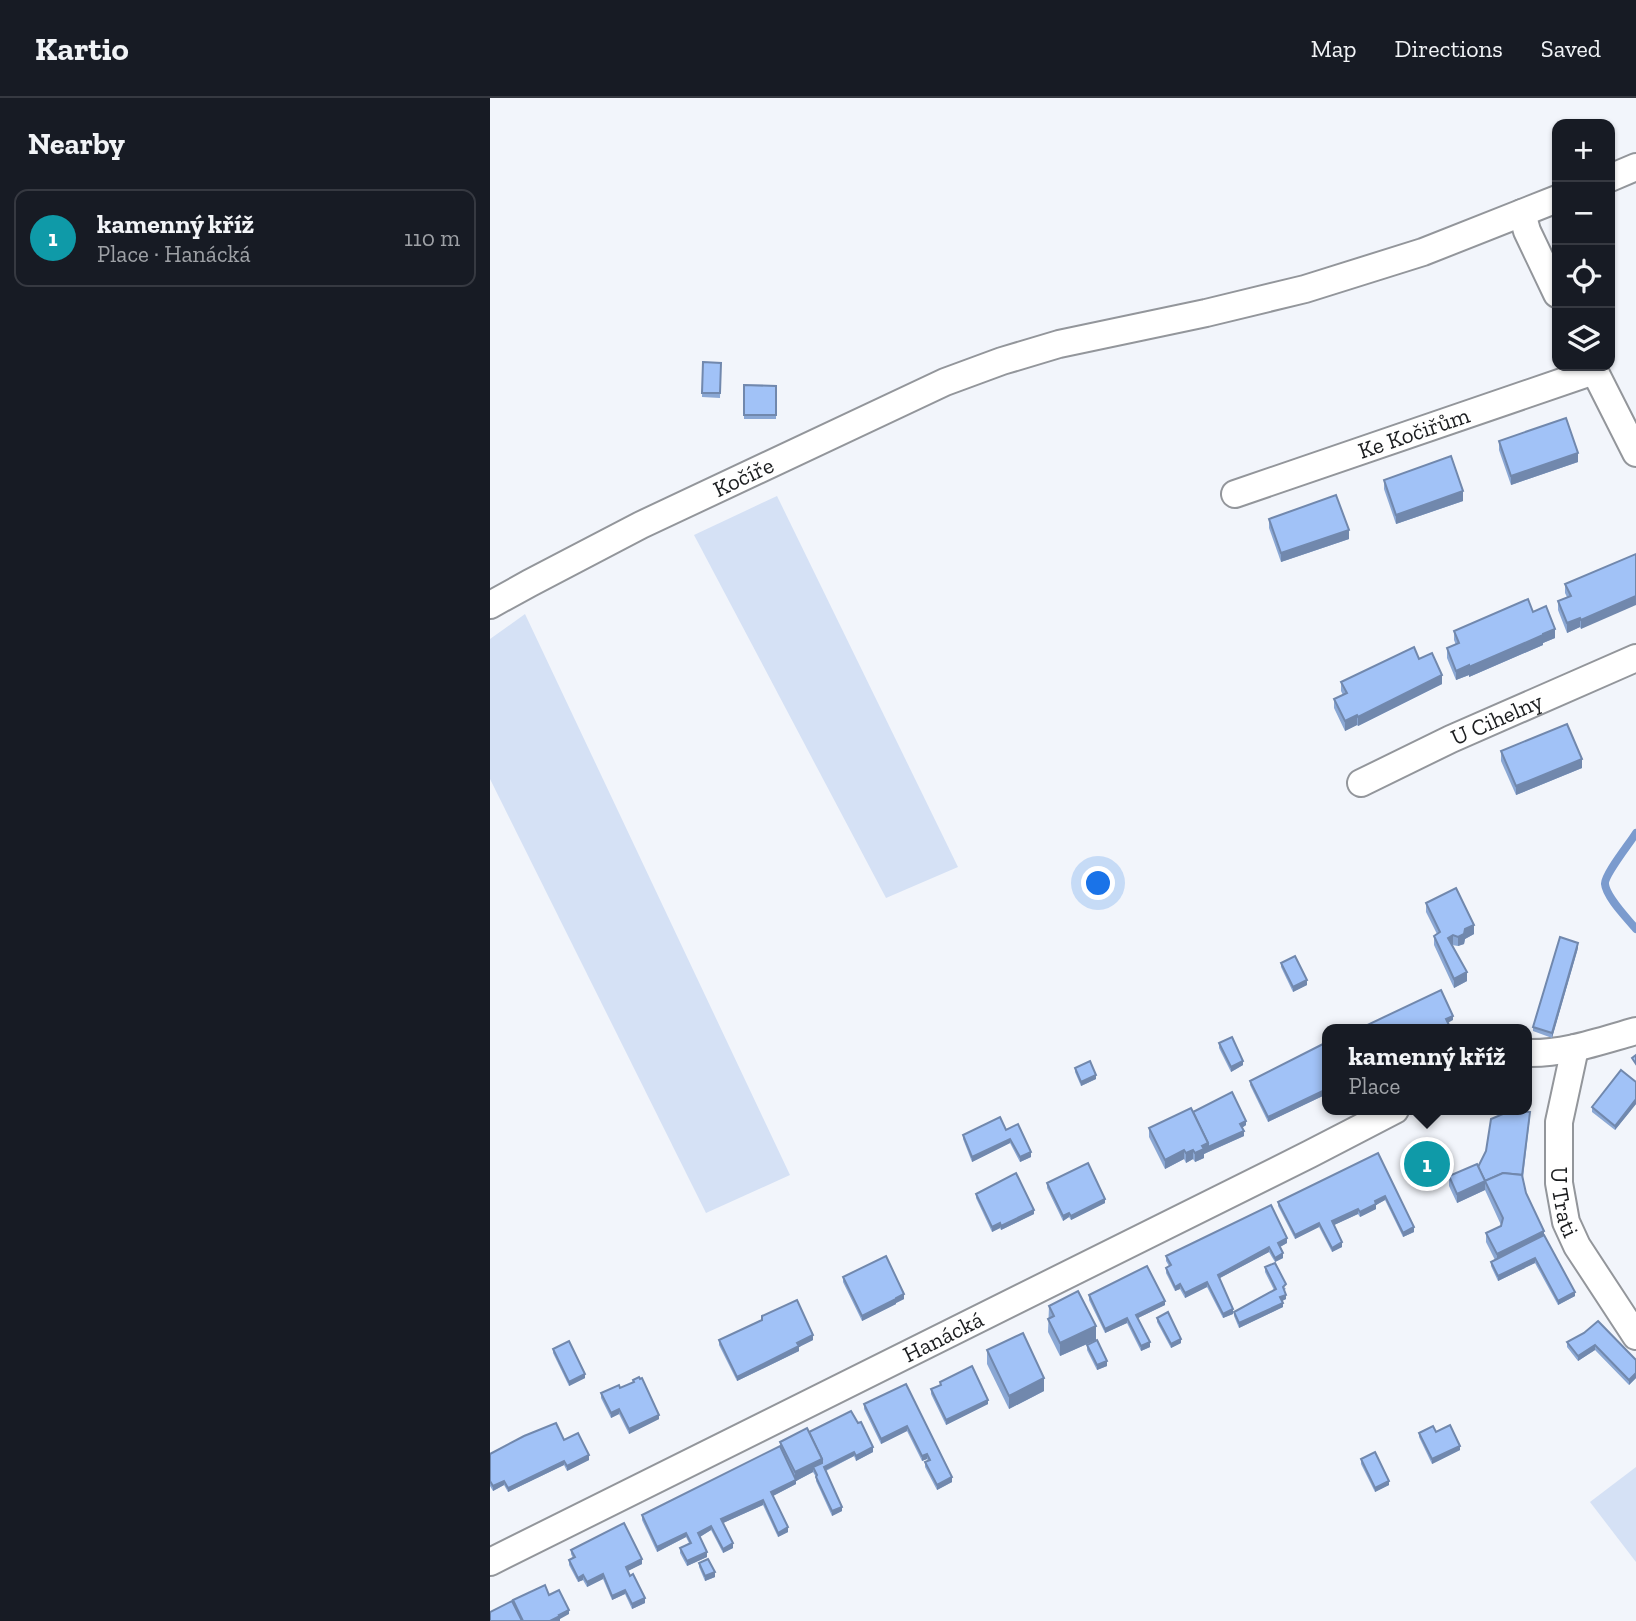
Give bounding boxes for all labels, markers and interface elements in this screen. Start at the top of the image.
text: Kartio [35,29,129,68]
text: Map [1311,34,1357,63]
text: Directions [1395,34,1503,63]
text: Saved [1541,34,1601,63]
map controls [1552,119,1615,371]
button: + [1552,119,1615,182]
text: Nearby [28,126,125,162]
button: − [1552,182,1615,245]
text: kamenný kříž [97,208,254,240]
text: 1 [48,224,58,252]
text: 110 m [404,224,460,252]
text: Place · Hanácká [97,240,251,268]
button: locate [1552,245,1615,308]
button: layers [1552,308,1615,371]
street label: Ke Kočiřům [1354,401,1473,465]
street label: Kočíře [709,451,778,503]
street label: U Cihelny [1446,687,1547,751]
your location [1081,866,1115,900]
popup [1322,1024,1532,1115]
text: kamenný kříž [1348,1040,1506,1072]
text: Place [1348,1072,1400,1100]
pin: 1 [1404,1138,1450,1190]
street label: U Trati [1545,1167,1585,1242]
street label: Hanácká [898,1305,988,1368]

